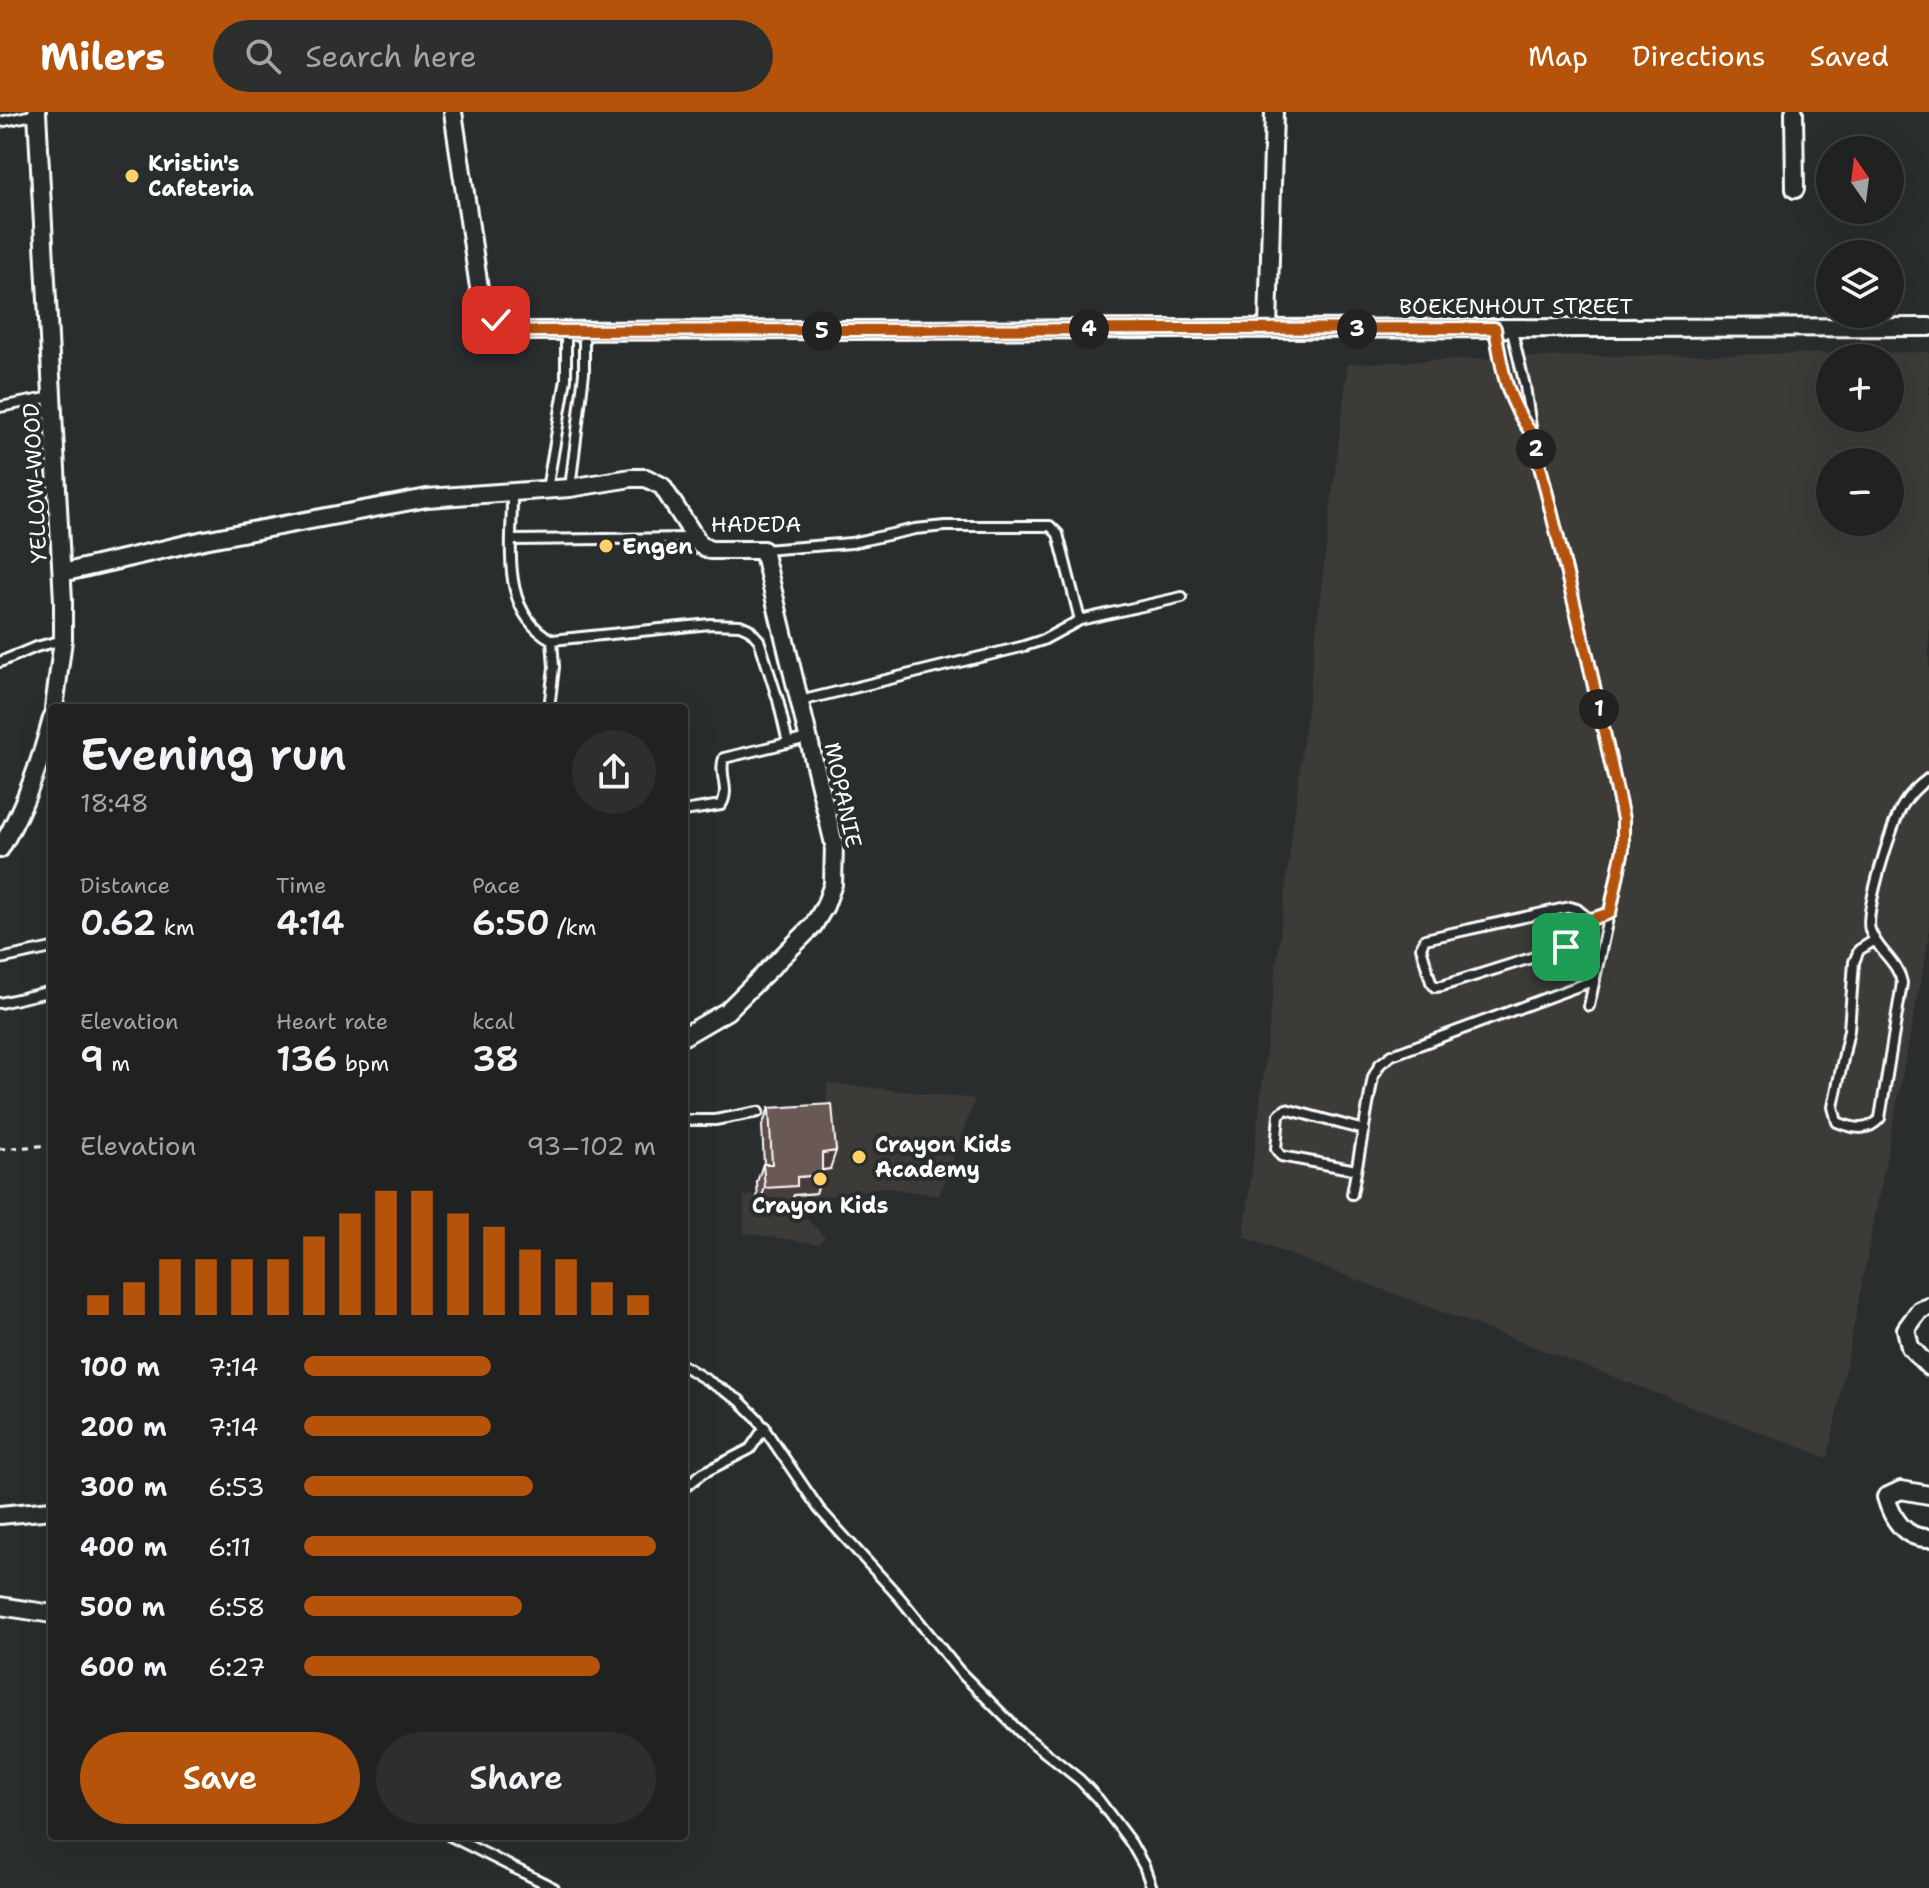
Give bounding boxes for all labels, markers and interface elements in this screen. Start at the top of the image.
search box [213,20,773,92]
text: Milers [40,31,165,82]
icon: search [241,34,285,78]
text: Search here [305,36,477,77]
text: Map [1528,37,1588,75]
text: Directions [1632,37,1766,75]
text: Saved [1810,37,1889,75]
north arrow [1816,136,1904,224]
map controls [1816,136,1904,536]
place label: Kristin's Cafeteria [148,149,254,203]
marker: Kristin's Cafeteria [123,167,141,185]
button: layers [1816,240,1904,328]
pin [462,286,530,354]
street label: BOEKENHOUT STREET [1399,292,1633,321]
icon: check [474,298,518,342]
pin: 4 [1069,309,1109,349]
pin: 3 [1337,309,1377,349]
pin: 5 [802,311,842,351]
text: 4 [1081,314,1097,343]
text: 3 [1349,314,1365,343]
text: 5 [815,316,829,345]
button: + [1816,344,1904,432]
street label: YELLOW-WOOD [16,402,54,564]
pin: 2 [1516,429,1556,469]
text: 2 [1528,434,1544,463]
button: − [1816,448,1904,536]
street label: HADEDA [711,510,801,539]
place label: Engen [622,532,693,561]
marker: Engen [597,537,615,555]
pin: 1 [1579,689,1619,729]
text: 1 [1594,694,1604,723]
text: Evening run [80,725,347,784]
button: share [572,730,656,814]
street label: MOPANIE [818,740,868,850]
text: 18:48 [80,785,149,820]
text: Distance [80,871,170,900]
text: Time [276,871,326,900]
text: Pace [472,871,520,900]
text: 0.62 [80,900,156,946]
text: 4:14 [276,900,345,946]
text: 6:50 [472,900,550,946]
text: km [156,913,195,942]
text: /km [550,913,597,942]
pin [1532,913,1600,981]
icon: arrive [1544,925,1588,969]
text: Elevation [80,1007,178,1036]
text: Heart rate [276,1007,388,1036]
text: kcal [472,1007,515,1036]
text: 9 [80,1036,104,1082]
text: 136 [276,1036,337,1082]
text: 38 [472,1036,519,1082]
text: m [104,1049,130,1078]
text: bpm [337,1049,389,1078]
text: Elevation [80,1128,196,1163]
text: 93–102 m [526,1128,656,1163]
place label: Crayon Kids Academy [875,1130,1012,1184]
marker: Crayon Kids Academy [850,1148,868,1166]
marker: Crayon Kids [811,1170,829,1188]
place label: Crayon Kids [752,1191,888,1220]
text: 100 m [80,1349,160,1384]
text: 7:14 [208,1349,258,1384]
text: 200 m [80,1409,167,1444]
text: 7:14 [208,1409,258,1444]
text: 300 m [80,1469,167,1504]
text: 6:53 [208,1469,265,1504]
text: 400 m [80,1529,167,1564]
text: 6:11 [208,1529,251,1564]
text: 500 m [80,1589,165,1624]
text: 6:58 [208,1589,265,1624]
text: 600 m [80,1649,167,1684]
text: 6:27 [208,1649,266,1684]
button: Save [80,1732,360,1824]
button: Share [376,1732,656,1824]

